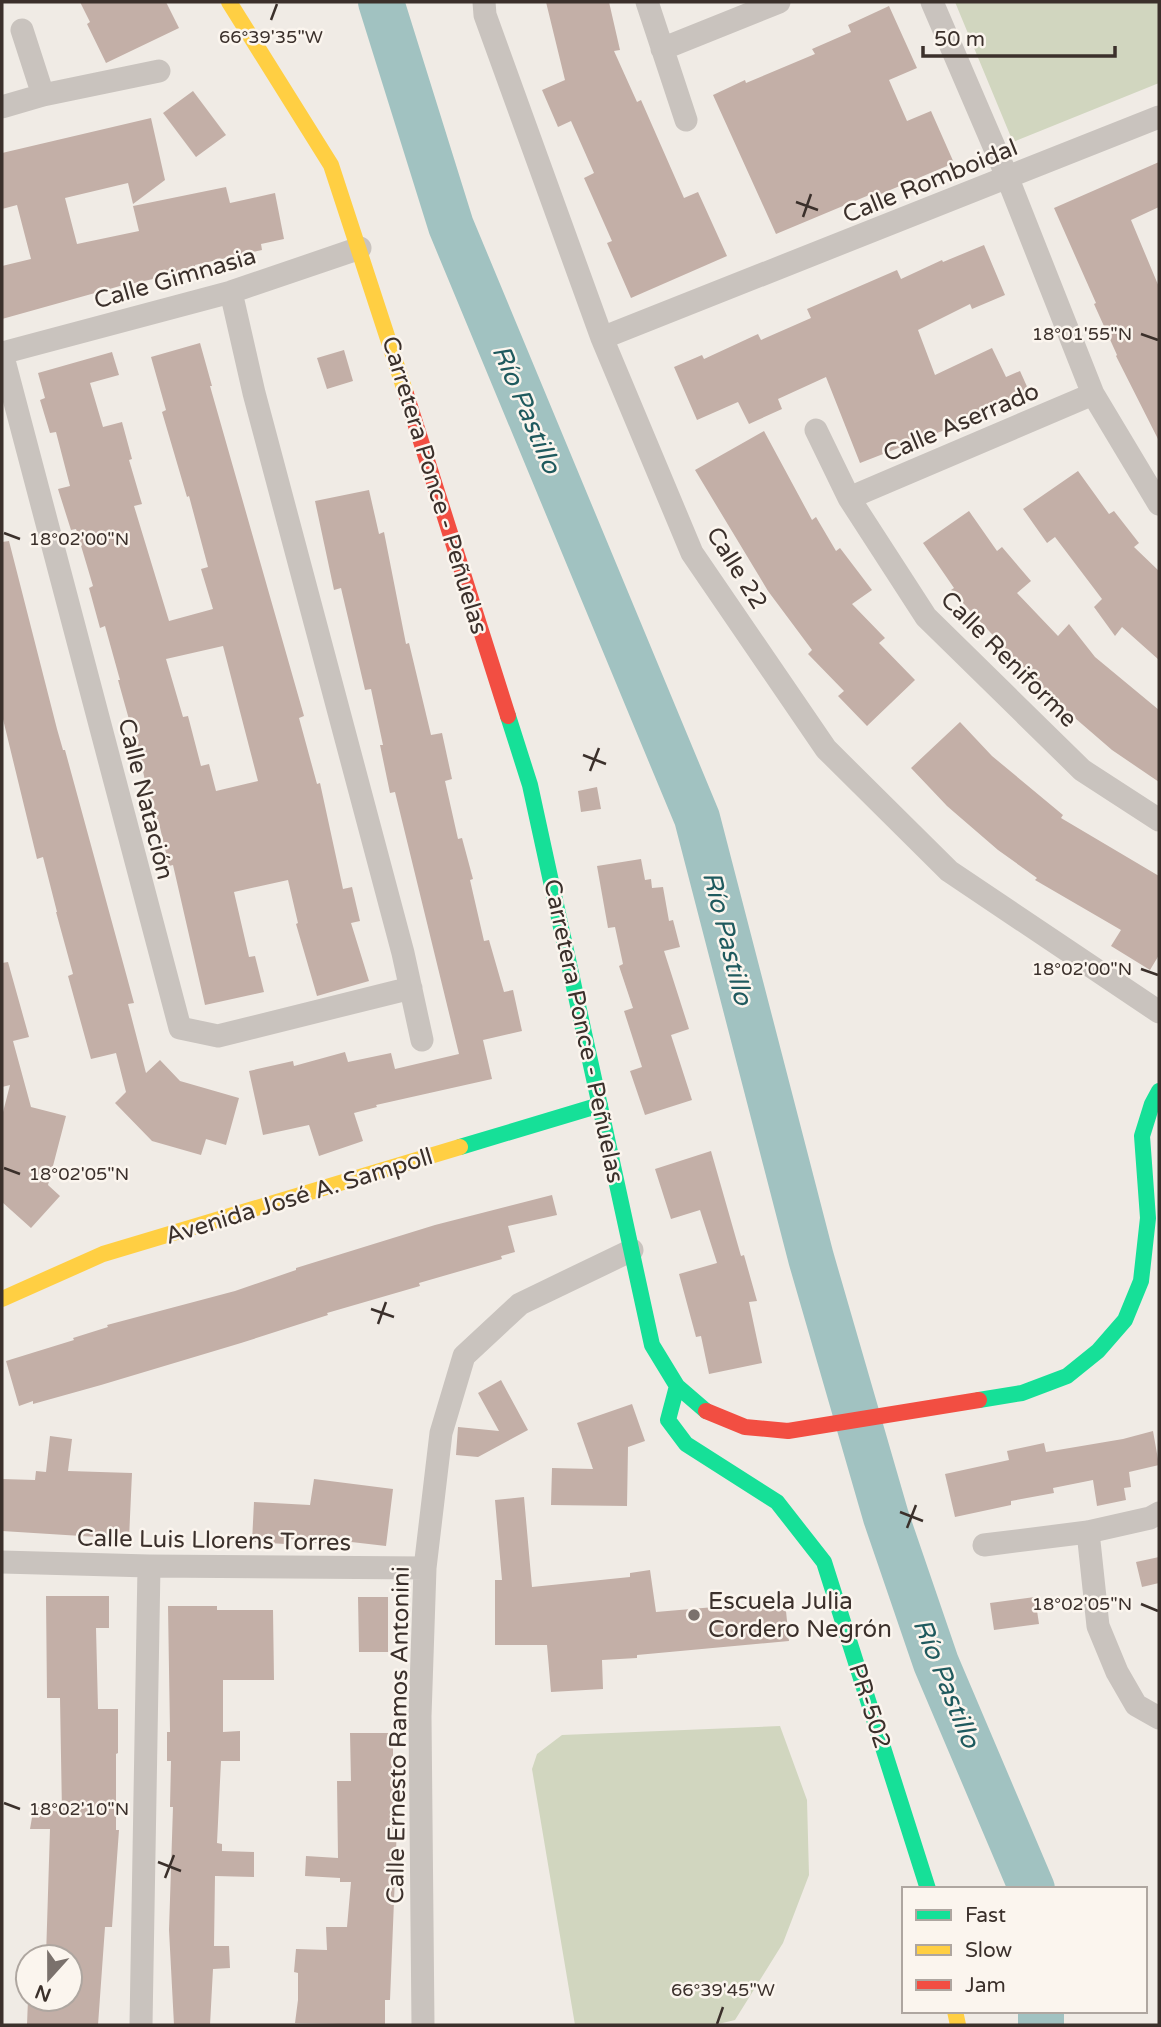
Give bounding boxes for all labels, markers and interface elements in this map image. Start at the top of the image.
scale bar [923,14,1116,58]
text: 66°39'35"W [219,26,323,48]
text: 50 m [934,27,985,52]
street label: Calle Romboidal [839,133,1022,230]
street label: Calle Gimnasia [91,241,260,315]
text: 18°01'55"N [1032,323,1132,345]
street label: Carretera Ponce - Peñuelas [375,333,494,638]
water label: Río Pastillo [486,340,568,479]
street label: Calle Aserrado [879,377,1044,468]
street label: Calle 22 [700,522,773,615]
text: 18°02'00"N [29,528,129,550]
street label: Calle Reniforme [934,585,1083,734]
street label: Calle Natación [111,716,180,883]
water label: Río Pastillo [696,868,759,1009]
street label: Carretera Ponce - Peñuelas [537,877,630,1186]
text: 18°02'00"N [1032,958,1132,980]
street label: Avenida José A. Sampoll [162,1142,436,1251]
text: 18°02'05"N [29,1163,129,1185]
street label: Calle Luis Llorens Torres [77,1524,351,1557]
street label: Calle Ernesto Ramos Antonini [381,1566,416,1904]
place label: Escuela Julia Cordero Negrón [708,1587,892,1644]
text: 18°02'05"N [1032,1593,1132,1615]
marker: Escuela Julia Cordero Negrón [686,1607,702,1623]
water label: Río Pastillo [907,1614,987,1753]
street label: PR-502 [842,1660,897,1753]
text: 18°02'10"N [29,1798,129,1820]
legend [902,1887,1147,2013]
text: Fast [965,1903,1006,1928]
text: Slow [965,1938,1013,1963]
north arrow [14,1943,84,2013]
text: Jam [965,1973,1006,1998]
text: 66°39'45"W [671,1979,775,2001]
text: N [32,1980,54,2006]

